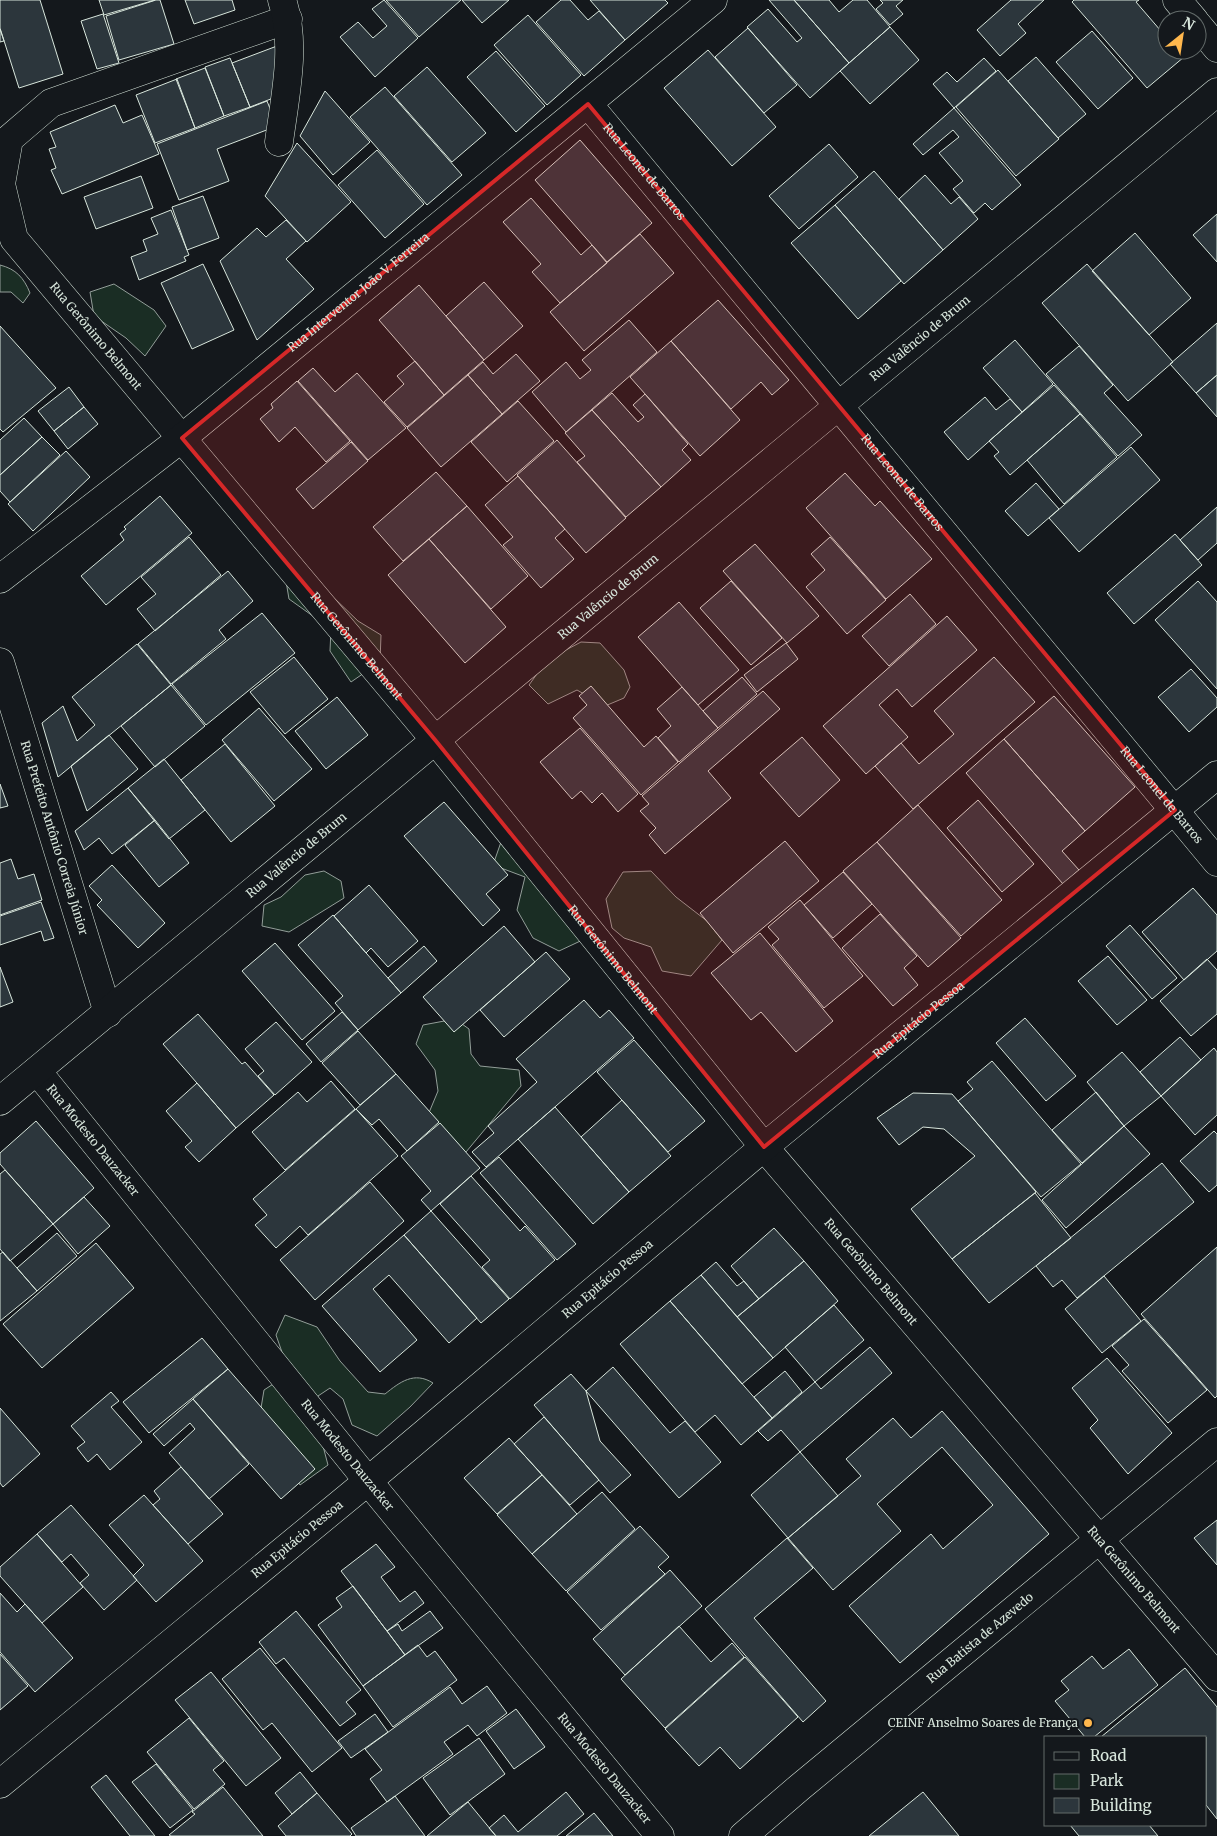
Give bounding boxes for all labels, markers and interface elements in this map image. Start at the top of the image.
north arrow [1157,10,1207,60]
text: N [1179,13,1198,34]
street label: Rua Leonel de Barros [600,120,689,223]
street label: Rua Interventor João V. Ferreira [284,229,433,355]
street label: Rua Gerônimo Belmont [47,279,146,393]
street label: Rua Valêncio de Brum [866,292,973,384]
street label: Rua Leonel de Barros [858,431,947,534]
street label: Rua Valêncio de Brum [555,550,661,642]
street label: Rua Gerônimo Belmont [307,589,406,703]
street label: Rua Prefeito Antônio Correia Júnior [18,739,92,937]
street label: Rua Leonel de Barros [1117,743,1207,846]
street label: Rua Valêncio de Brum [243,809,349,901]
street label: Rua Gerônimo Belmont [565,902,662,1017]
street label: Rua Epitácio Pessoa [870,977,968,1061]
street label: Rua Modesto Dauzacker [44,1081,143,1199]
street label: Rua Gerônimo Belmont [821,1215,921,1328]
street label: Rua Epitácio Pessoa [559,1236,656,1321]
street label: Rua Modesto Dauzacker [298,1396,398,1514]
street label: Rua Epitácio Pessoa [248,1497,346,1581]
street label: Rua Gerônimo Belmont [1084,1523,1184,1636]
street label: Rua Batista de Azevedo [924,1589,1036,1686]
street label: Rua Modesto Dauzacker [555,1710,655,1827]
place label: CEINF Anselmo Soares de França [888,1715,1079,1730]
marker: CEINF Anselmo Soares de França [1082,1717,1094,1729]
legend [1044,1736,1207,1826]
text: Road [1090,1746,1126,1765]
text: Park [1090,1771,1124,1790]
text: Building [1090,1796,1152,1815]

